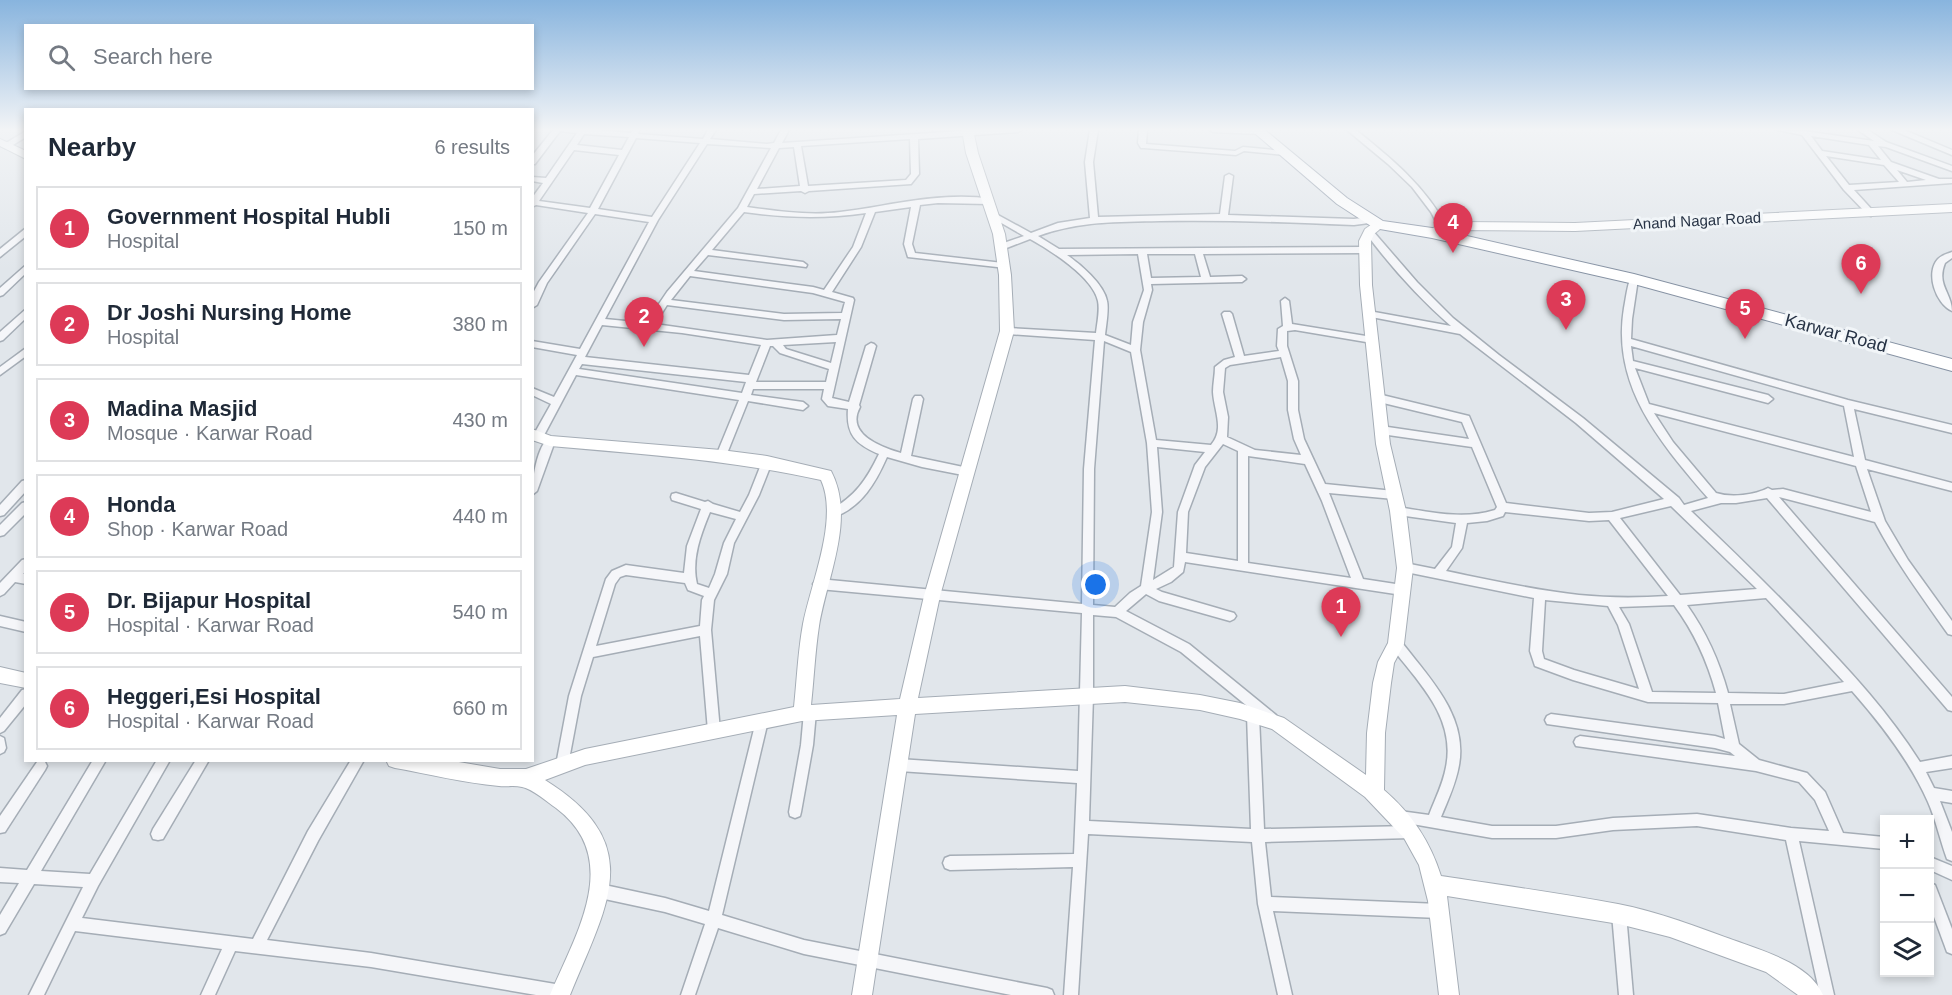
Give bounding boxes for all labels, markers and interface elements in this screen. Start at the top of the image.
search box [24,24,534,90]
icon: search [45,41,78,74]
text: Search here [93,44,213,69]
text: Nearby [48,132,136,162]
text: 6 results [434,136,510,158]
text: Government Hospital Hubli [107,204,391,229]
pin: 4 [1434,204,1472,253]
street label: Anand Nagar Road [1632,209,1762,232]
text: 1 [64,217,75,239]
text: 150 m [452,217,508,239]
text: Hospital [107,230,179,252]
pin: 6 [1842,244,1880,294]
pin: 3 [1546,280,1586,330]
pin: 5 [1726,290,1764,339]
pin: 2 [624,298,664,347]
text: Dr Joshi Nursing Home [107,300,351,325]
street label: Karwar Road [1783,310,1889,356]
text: 2 [64,313,75,335]
text: 380 m [452,313,508,335]
text: Hospital [107,326,179,348]
text: Madina Masjid [107,396,257,421]
text: 3 [64,409,75,431]
text: 430 m [452,409,508,431]
text: Mosque · Karwar Road [107,422,313,444]
text: Honda [107,492,175,517]
text: 4 [64,505,75,527]
text: 440 m [452,505,508,527]
text: Shop · Karwar Road [107,518,288,540]
your location [1081,570,1110,599]
text: Dr. Bijapur Hospital [107,588,311,613]
pin: 1 [1322,588,1360,637]
text: 5 [64,601,75,623]
text: 540 m [452,601,508,623]
text: Hospital · Karwar Road [107,614,314,636]
text: Heggeri,Esi Hospital [107,684,321,709]
text: 6 [64,697,75,719]
text: 660 m [452,697,508,719]
text: Hospital · Karwar Road [107,710,314,732]
map controls [1880,815,1934,977]
button: + [1880,815,1934,869]
button: − [1880,869,1934,923]
button: layers [1880,923,1934,977]

